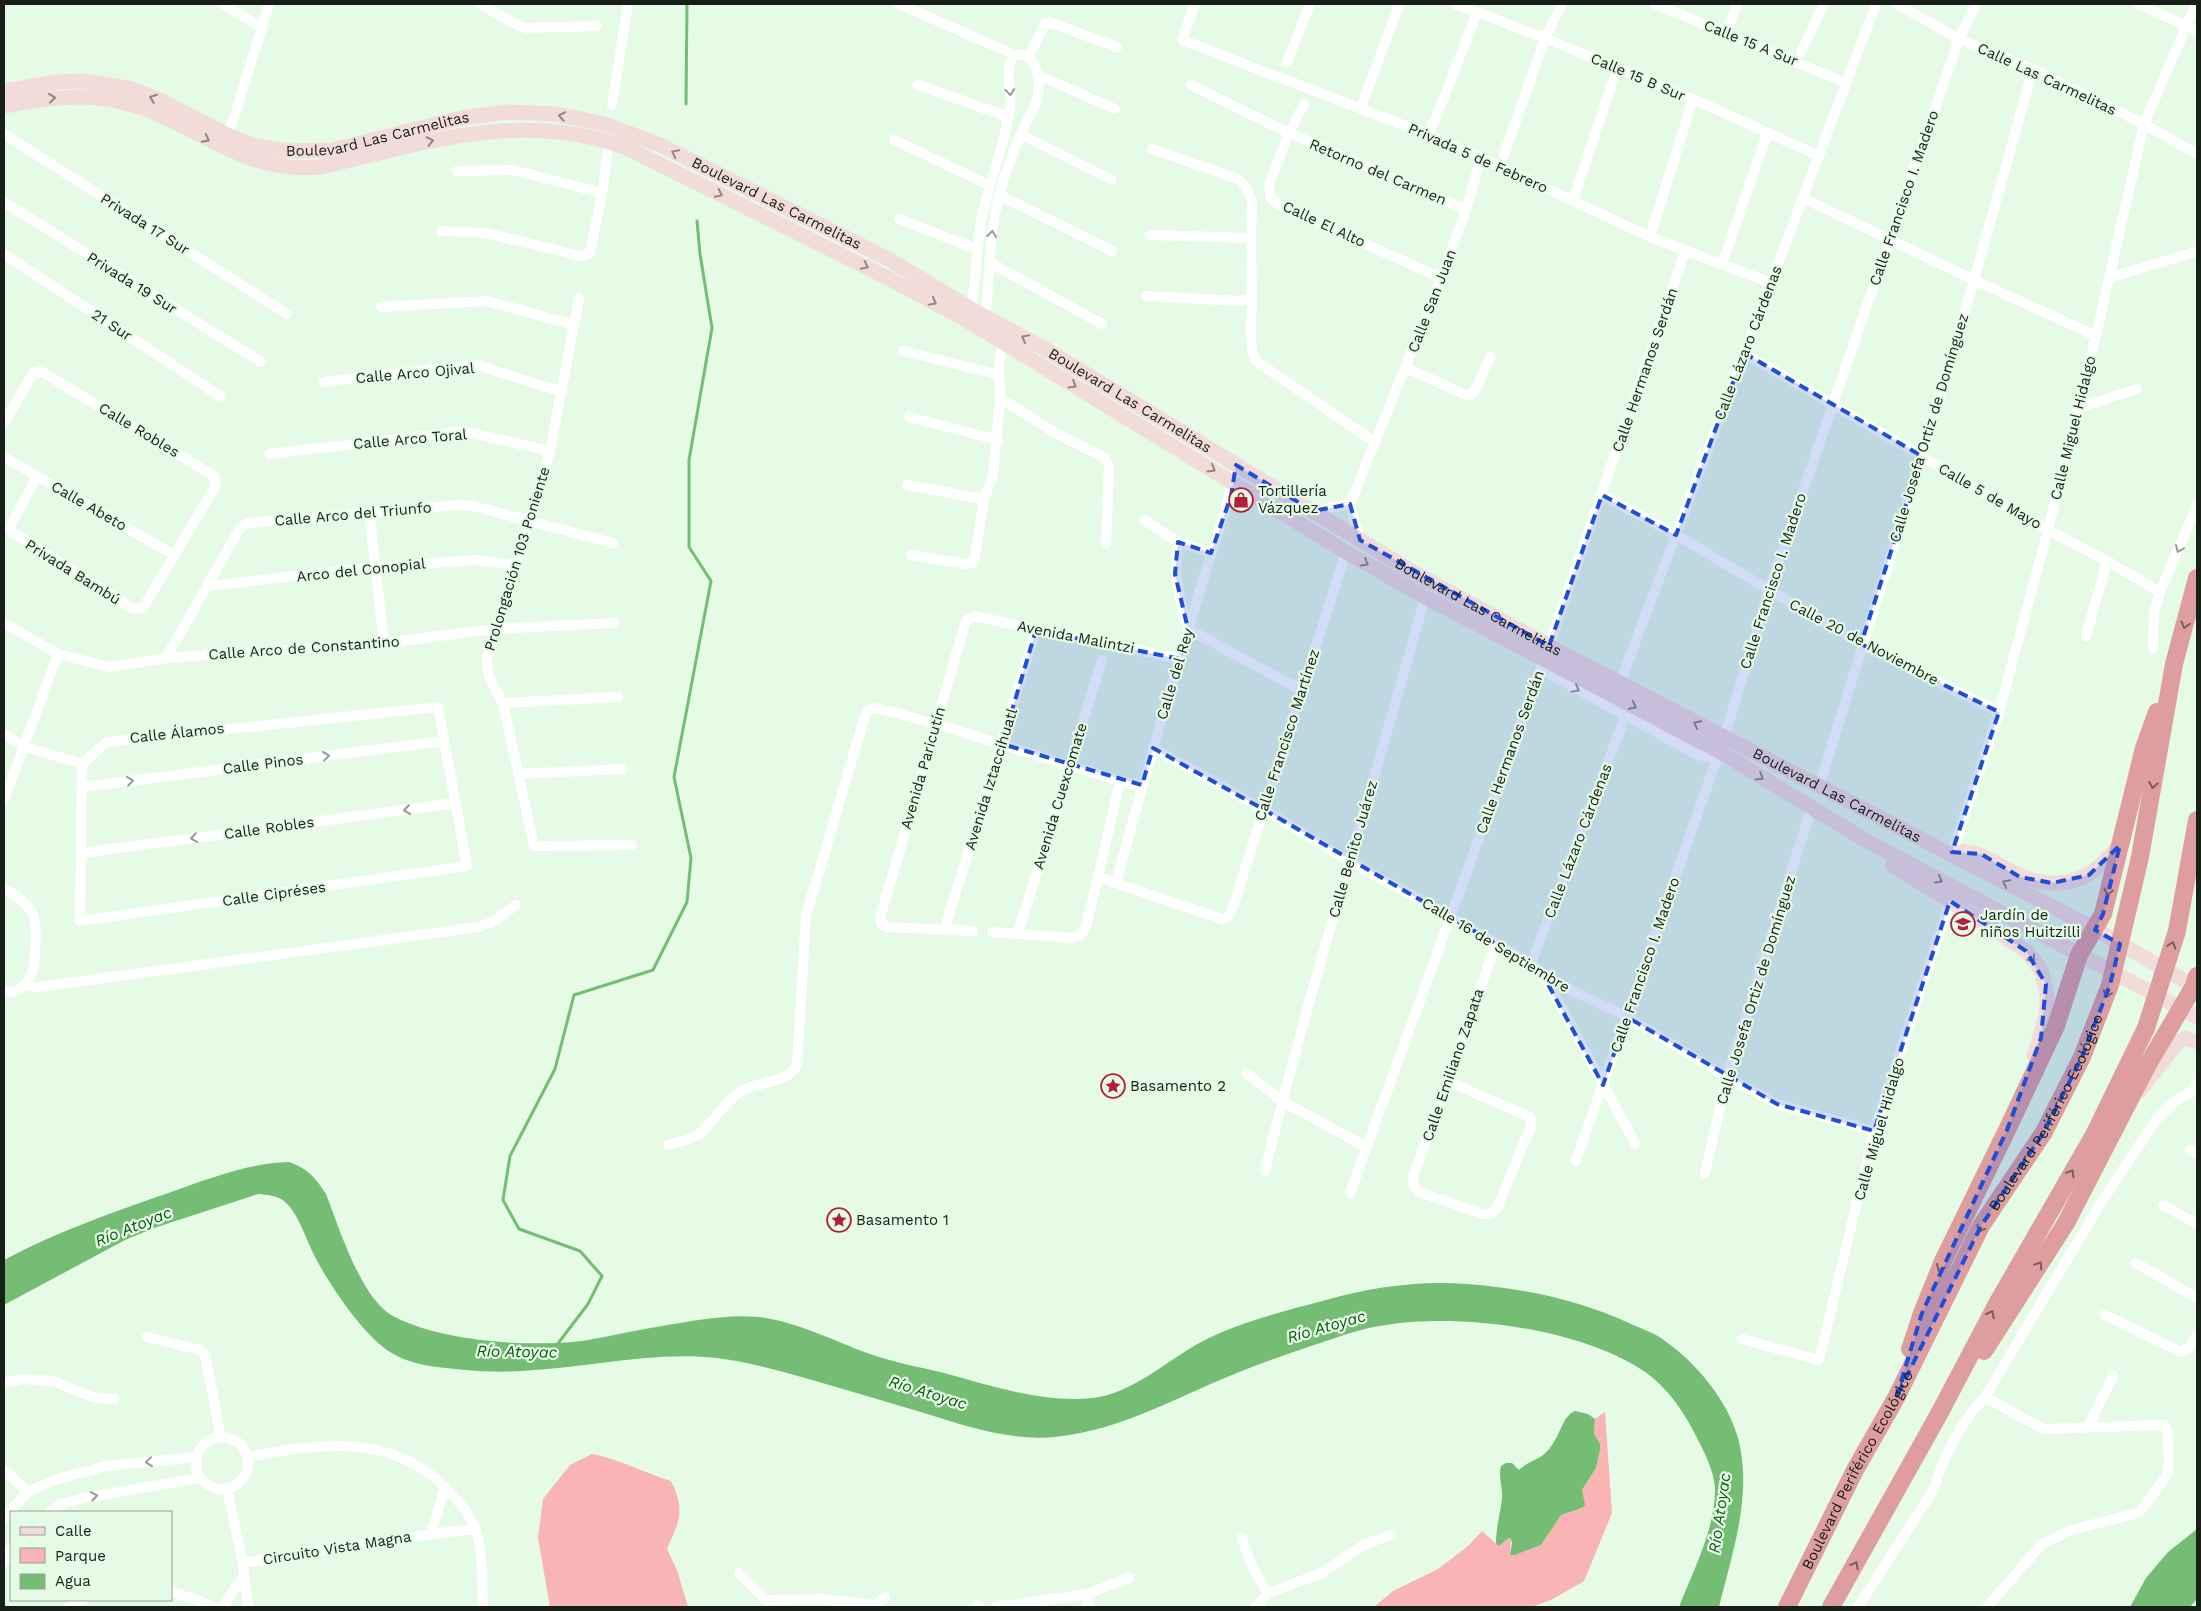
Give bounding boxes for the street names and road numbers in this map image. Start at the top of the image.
street label: Calle 15 A Sur [1701,16,1801,70]
street label: Calle Las Carmelitas [1975,39,2119,119]
street label: Calle 15 B Sur [1588,49,1688,105]
street label: Boulevard Las Carmelitas [286,108,470,160]
street label: Calle Francisco I. Madero [1865,108,1943,288]
street label: Privada 5 de Febrero [1405,119,1551,197]
street label: Retorno del Carmen [1307,135,1449,209]
street label: Boulevard Las Carmelitas [689,153,864,253]
street label: Privada 17 Sur [97,189,193,259]
street label: Calle El Alto [1280,197,1368,251]
street label: Calle San Juan [1404,247,1460,355]
street label: Privada 19 Sur [84,248,180,318]
street label: Calle Lázaro Cárdenas [1710,263,1786,423]
street label: Calle Hermanos Serdán [1608,285,1682,455]
street label: 21 Sur [88,305,136,345]
street label: Calle Josefa Ortiz de Domínguez [1886,311,1972,545]
street label: Boulevard Las Carmelitas [1045,344,1215,457]
street label: Calle Miguel Hidalgo [2046,354,2100,502]
street label: Calle Arco Ojival [355,359,476,387]
street label: Calle Robles [95,399,183,461]
street label: Calle Arco Toral [352,425,468,453]
street label: Calle 5 de Mayo [1935,459,2045,533]
street label: Prolongación 103 Poniente [480,465,554,653]
street label: Calle Abeto [48,477,130,535]
street label: Calle Francisco I. Madero [1736,490,1810,672]
street label: Calle Arco del Triunfo [274,498,432,530]
street label: Privada Bambú [22,535,124,609]
street label: Arco del Conopial [296,554,427,586]
street label: Boulevard Las Carmelitas [1392,554,1565,660]
street label: Calle 20 de Noviembre [1786,595,1942,689]
street label: Avenida Malintzi [1016,617,1136,657]
street label: Calle del Rey [1153,626,1198,722]
street label: Calle Arco de Constantino [208,632,400,664]
street label: Calle Francisco Martínez [1251,647,1323,823]
street label: Calle Hermanos Serdán [1472,668,1548,836]
street label: Avenida Paricutín [897,705,949,831]
street label: Avenida Iztaccíhuatl [961,706,1021,852]
street label: Calle Álamos [129,719,225,747]
street label: Avenida Cuexcomate [1029,721,1091,871]
street label: Boulevard Las Carmelitas [1750,744,1924,846]
street label: Calle Pinos [222,750,304,778]
street label: Calle Lázaro Cárdenas [1540,761,1616,921]
street label: Calle Benito Juárez [1325,778,1381,920]
street label: Calle Robles [223,813,315,843]
street label: Calle Josefa Ortiz de Domínguez [1713,873,1799,1107]
street label: Calle Francisco I. Madero [1606,875,1684,1055]
street label: Calle Cipréses [221,878,327,910]
street label: Calle 16 de Septiembre [1419,894,1573,996]
street label: Calle Emiliano Zapata [1418,986,1488,1144]
street label: Boulevard Periférico Ecológico [1985,1012,2107,1214]
street label: Calle Miguel Hidalgo [1850,1055,1908,1203]
street label: Boulevard Periférico Ecológico [1798,1368,1917,1573]
street label: Circuito Vista Magna [262,1527,413,1569]

